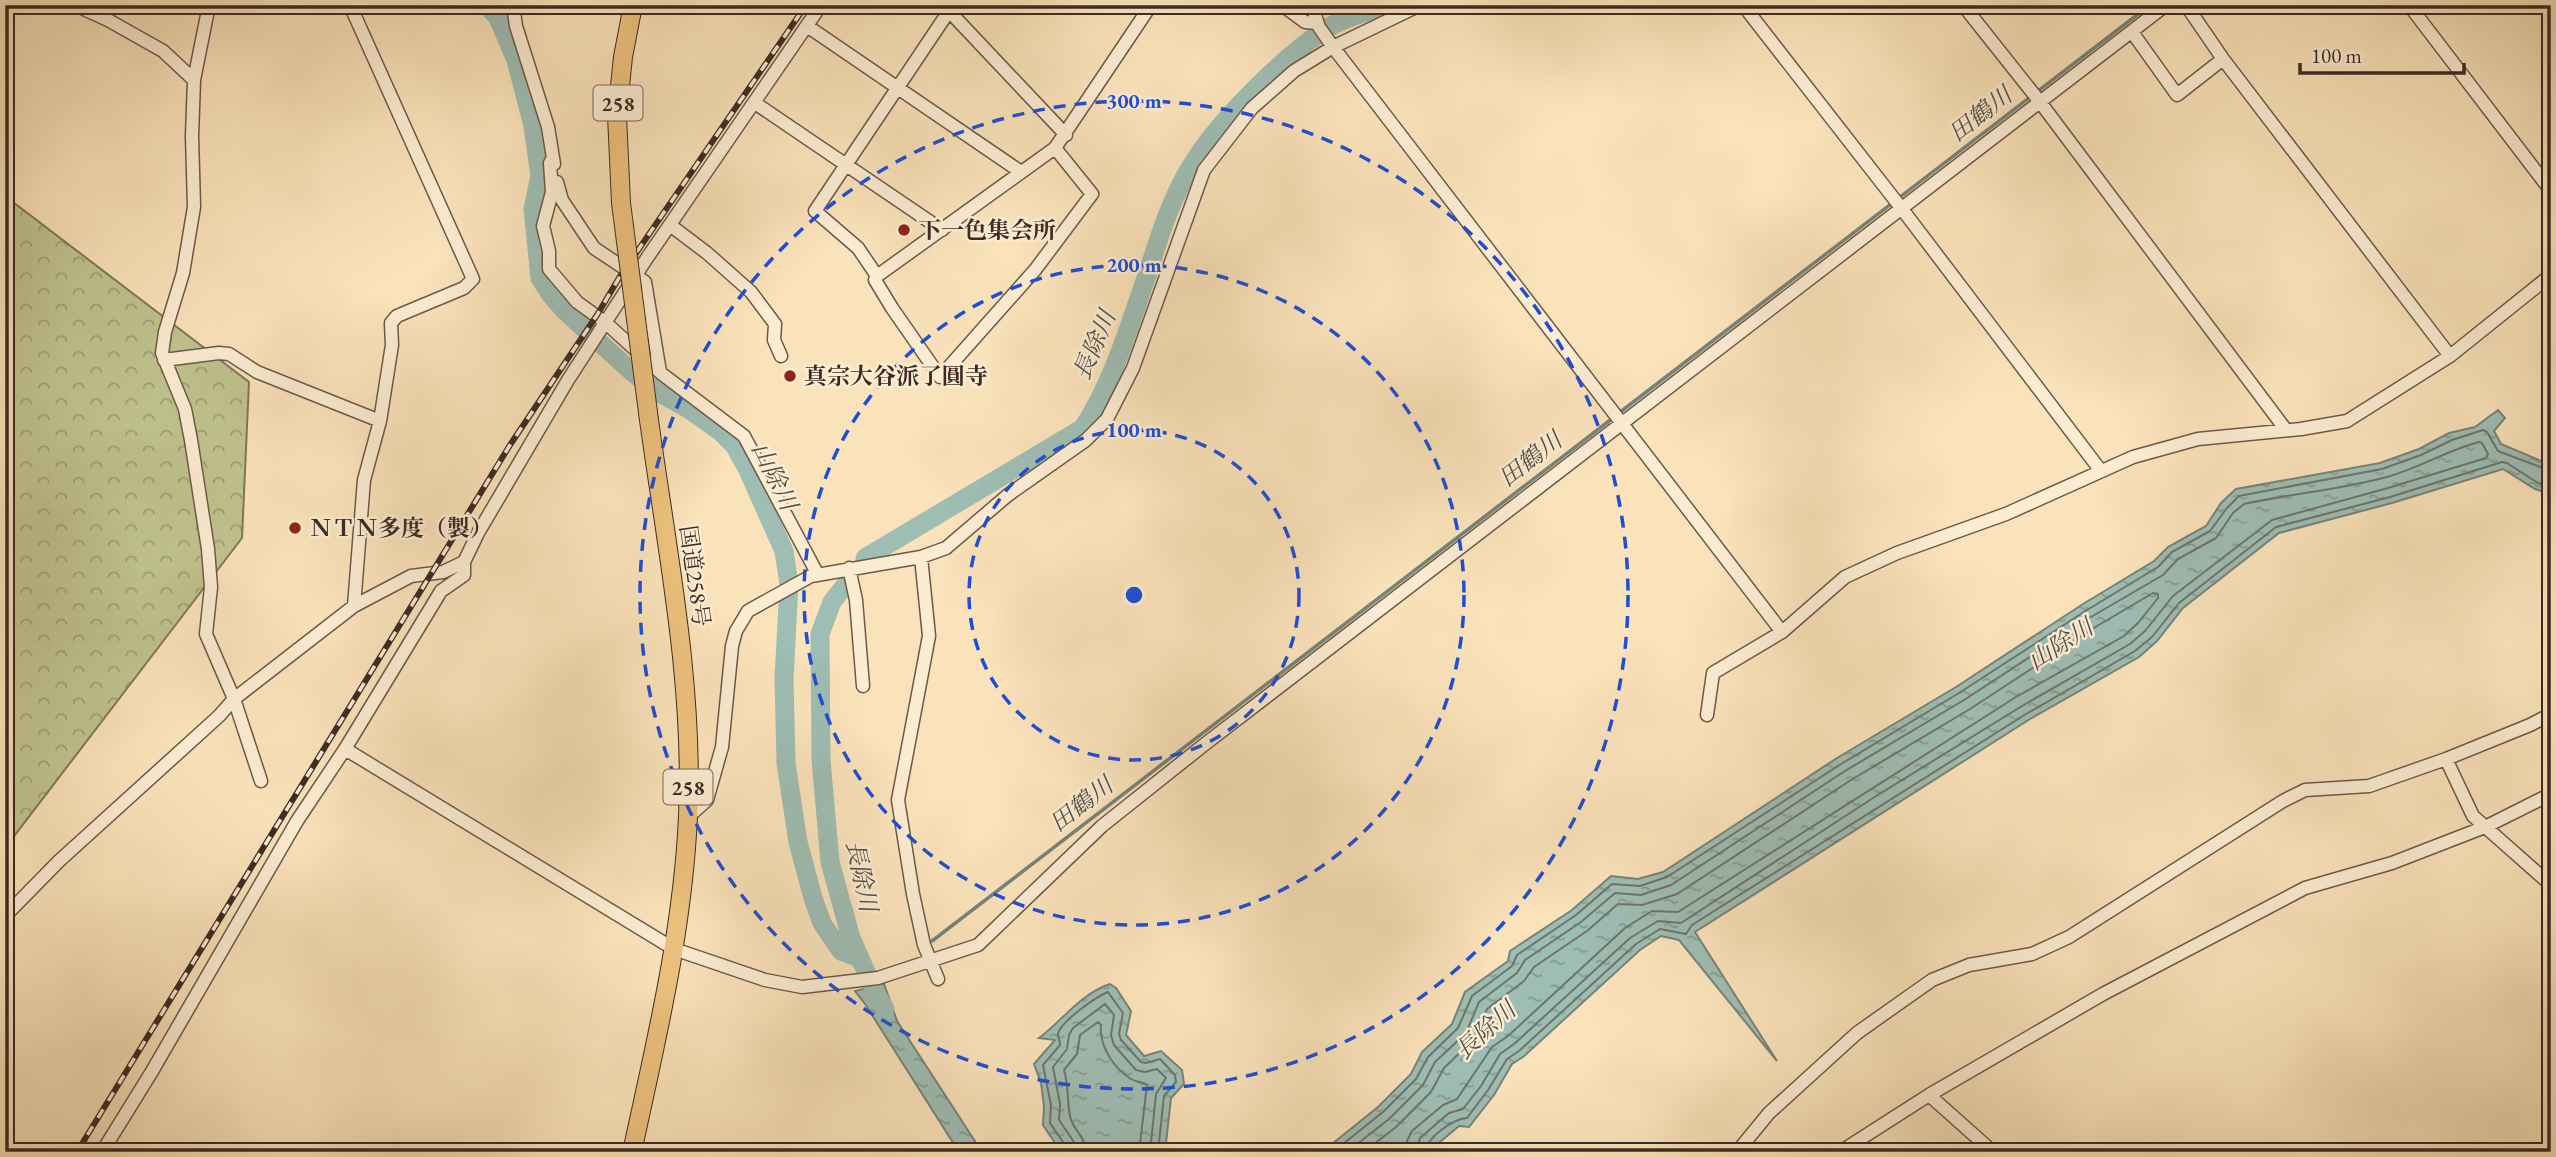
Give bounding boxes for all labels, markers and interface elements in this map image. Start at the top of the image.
scale bar [2300,32,2465,76]
text: 100 m [2311,42,2362,69]
water label: 田鶴川 [1942,78,2020,148]
road number: 258 [594,86,642,120]
text: 300 m [1106,87,1162,114]
place label: 下一色集会所 [918,215,1056,245]
marker: 下一色集会所 [896,222,912,238]
text: 200 m [1106,251,1162,278]
water label: 長除川 [1066,303,1124,384]
place label: 真宗大谷派了圓寺 [804,361,988,391]
marker: 真宗大谷派了圓寺 [782,368,798,384]
text: 100 m [1106,416,1162,443]
water label: 田鶴川 [1492,423,1570,493]
water label: 山除川 [745,437,806,518]
place label: ＮＴＮ多度（製） [309,513,493,543]
marker: ＮＴＮ多度（製） [287,520,303,536]
street label: 国道258号 [673,523,717,629]
centre of rings [1122,583,1146,607]
water label: 山除川 [2021,610,2101,677]
water label: 田鶴川 [1043,768,1121,838]
road number: 258 [664,770,712,804]
water label: 長除川 [839,838,885,917]
water label: 長除川 [1448,992,1524,1066]

